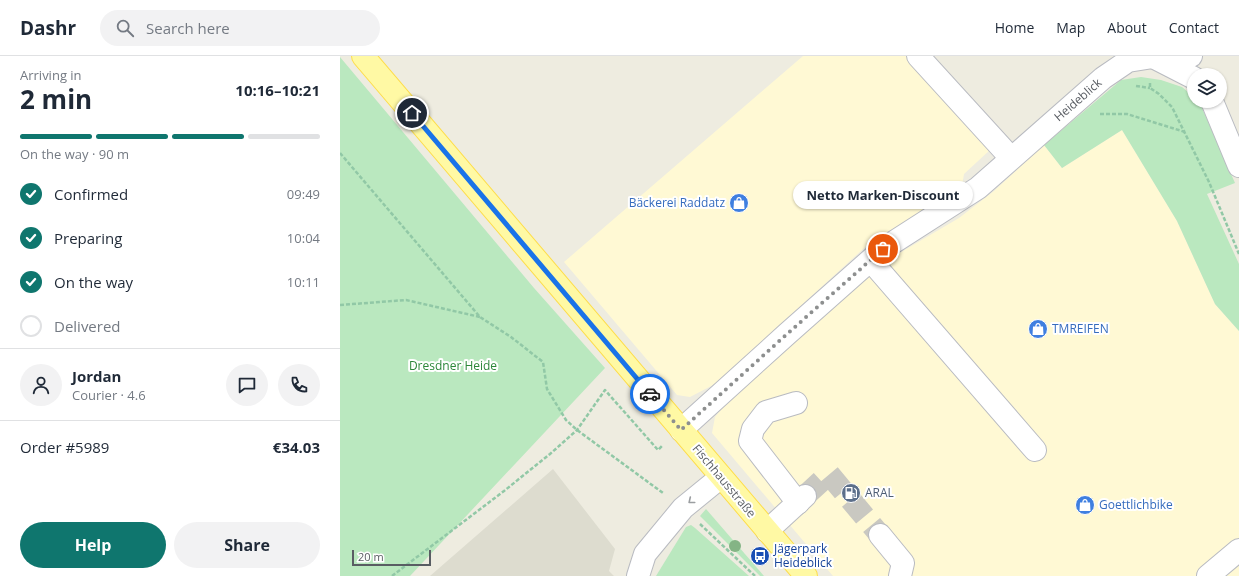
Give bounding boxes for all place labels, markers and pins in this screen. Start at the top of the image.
pin [395,96,429,130]
callout: Netto Marken-Discount [793,181,973,209]
shop icon: Bäckerei Raddatz [728,192,750,214]
place label: Bäckerei Raddatz [629,194,725,211]
pin [866,232,900,266]
shop icon: TMREIFEN [1027,318,1049,340]
place label: TMREIFEN [1052,320,1109,337]
fuel station icon: ARAL [840,482,862,504]
place label: ARAL [865,484,894,501]
shop icon: Goettlichbike [1074,494,1096,516]
place label: Goettlichbike [1099,496,1173,513]
place label: Jägerpark Heideblick [773,540,833,571]
bus stop icon: Jägerpark Heideblick [749,545,771,567]

